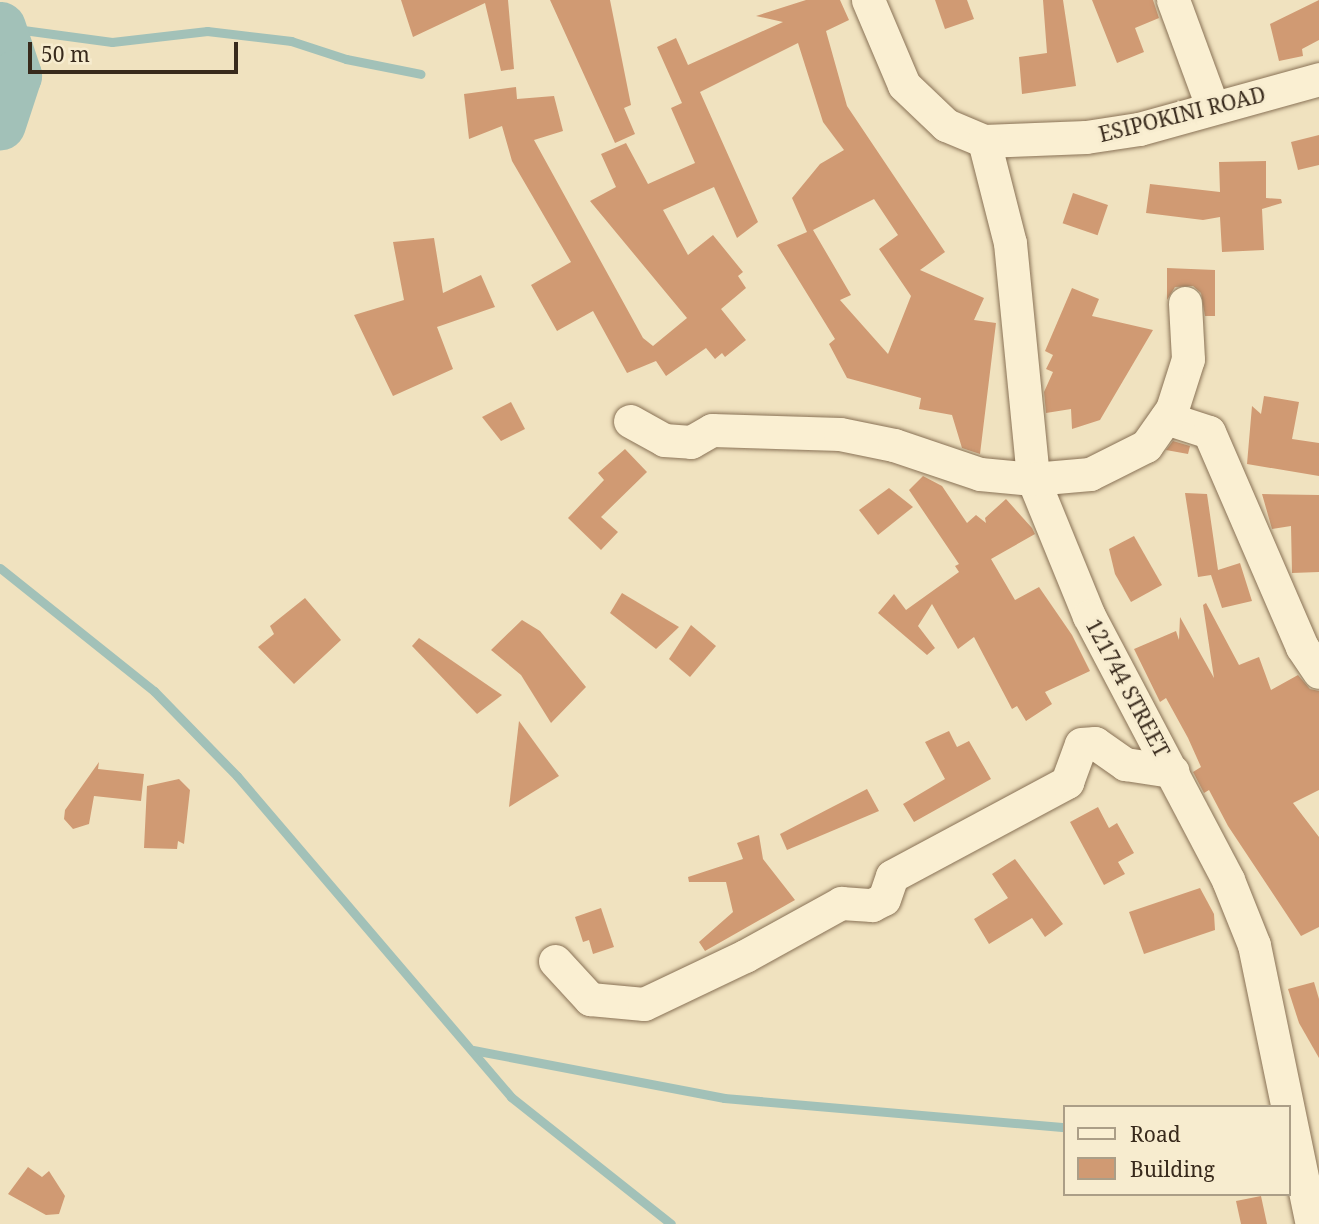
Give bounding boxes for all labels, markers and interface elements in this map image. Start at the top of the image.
scale bar [32,28,242,72]
text: 50 m [41,40,90,68]
street label: ESIPOKINI ROAD [1096,81,1268,147]
street label: 121744 STREET [1081,615,1175,761]
legend [1064,1105,1291,1196]
text: Road [1130,1120,1181,1148]
text: Building [1130,1155,1215,1183]

